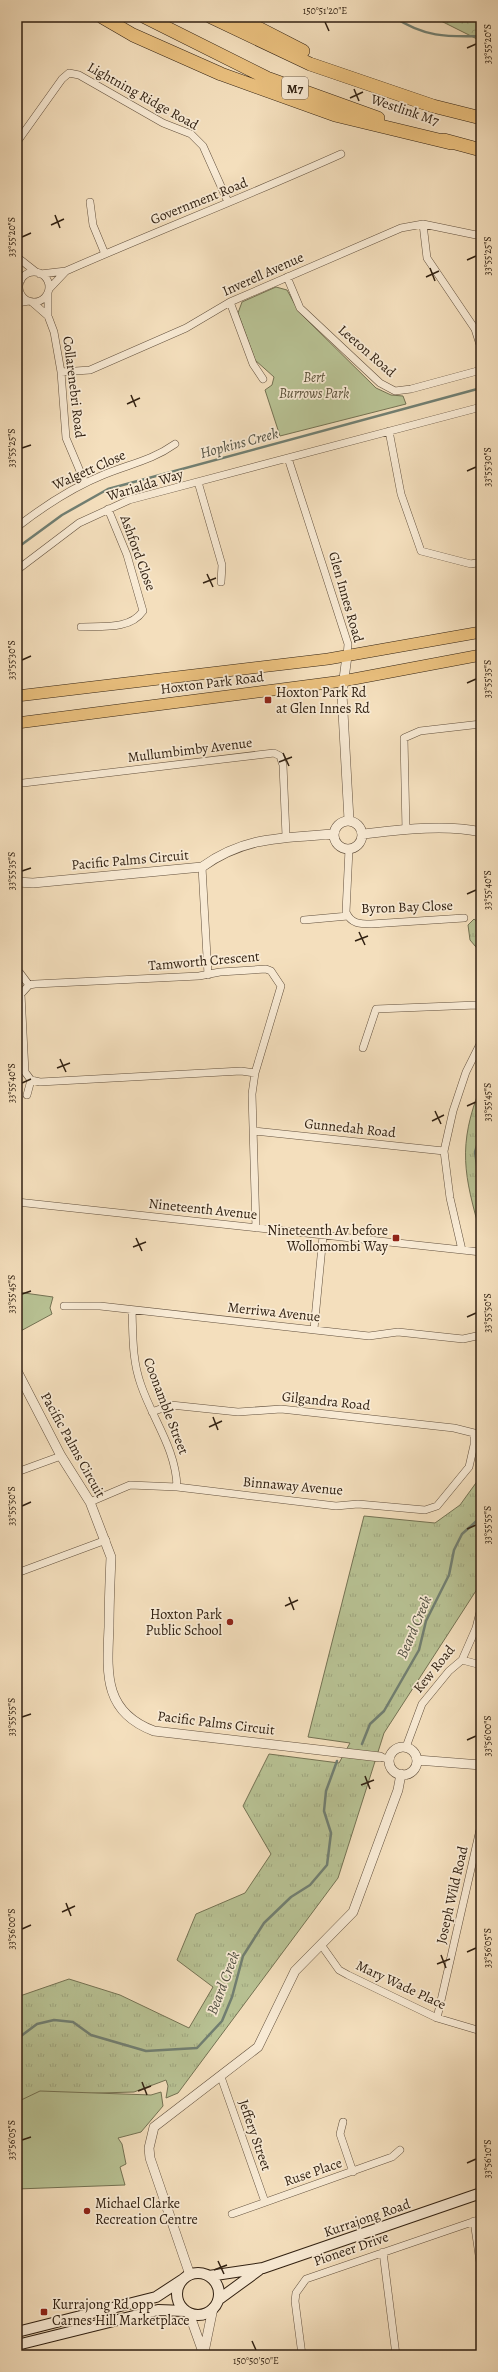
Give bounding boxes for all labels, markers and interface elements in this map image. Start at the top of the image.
text: 150°51'20"E [303,4,347,17]
text: 33°55'20"S [481,24,494,64]
street label: Lightning Ridge Road [84,58,202,135]
road number: M7 [282,77,308,99]
street label: Westlink M7 [367,89,442,131]
street label: Government Road [148,173,251,229]
text: 33°55'20"S [5,217,18,257]
text: 33°55'25"S [481,236,494,276]
street label: Inverell Avenue [219,248,307,300]
street label: Leeton Road [334,321,400,382]
street label: Collarenebri Road [58,335,90,440]
park label: Bert Burrows Park [279,368,349,403]
water label: Hopkins Creek [198,423,281,463]
text: 33°55'25"S [5,428,18,468]
street label: Walgett Close [48,445,129,495]
text: 33°55'30"S [481,447,494,487]
street label: Warialda Way [104,464,186,506]
street label: Ashford Close [115,512,160,593]
street label: Glen Innes Road [324,549,368,645]
text: 33°55'30"S [5,640,18,680]
text: 33°55'35"S [481,660,494,698]
street label: Hoxton Park Road [159,667,265,699]
place label: Hoxton Park Rd at Glen Innes Rd [276,683,370,718]
marker: Hoxton Park Rd at Glen Innes Rd [263,695,273,705]
street label: Mullumbimby Avenue [127,733,253,767]
street label: Pacific Palms Circuit [70,845,190,875]
text: 33°55'35"S [5,852,18,890]
text: 33°55'40"S [481,870,494,910]
street label: Byron Bay Close [361,896,453,918]
street label: Tamworth Crescent [148,947,261,975]
text: 33°55'40"S [5,1063,18,1103]
text: 33°55'45"S [481,1083,494,1121]
street label: Gunnedah Road [303,1114,397,1142]
street label: Nineteenth Avenue [148,1194,258,1224]
place label: Nineteenth Av before Wollomombi Way [267,1221,389,1256]
marker: Nineteenth Av before Wollomombi Way [391,1233,401,1243]
text: 33°55'45"S [5,1275,18,1313]
text: 33°55'50"S [481,1293,494,1333]
street label: Merriwa Avenue [227,1298,321,1326]
street label: Coonamble Street [139,1355,193,1457]
street label: Gilgandra Road [281,1387,372,1415]
street label: Pacific Palms Circuit [36,1389,110,1502]
street label: Binnaway Avenue [242,1472,344,1500]
text: 33°55'50"S [5,1486,18,1526]
text: 33°55'55"S [481,1506,494,1544]
water label: Beard Creek [392,1592,436,1661]
place label: Hoxton Park Public School [146,1605,223,1640]
marker: Hoxton Park Public School [225,1617,235,1627]
street label: Kew Road [409,1641,459,1697]
text: 33°55'55"S [5,1698,18,1736]
street label: Pacific Palms Circuit [156,1706,276,1740]
text: 33°56'00"S [481,1716,494,1756]
street label: Joseph Wild Road [432,1844,473,1946]
text: 33°56'00"S [5,1909,18,1949]
text: 33°56'05"S [481,1928,494,1968]
water label: Beard Creek [202,1948,244,2018]
street label: Mary Wade Place [353,1956,449,2014]
street label: Jeffery Street [234,2097,276,2173]
text: 33°56'05"S [5,2120,18,2160]
text: 33°56'10"S [481,2139,494,2179]
street label: Ruse Place [282,2153,344,2191]
place label: Michael Clarke Recreation Centre [95,2194,198,2229]
street label: Kurrajong Road [321,2194,413,2242]
marker: Michael Clarke Recreation Centre [82,2206,92,2216]
street label: Pioneer Drive [311,2227,391,2271]
place label: Kurrajong Rd opp Carnes Hill Marketplace [52,2295,189,2330]
marker: Kurrajong Rd opp Carnes Hill Marketplace [39,2307,49,2317]
text: 150°50'50"E [233,2354,279,2367]

